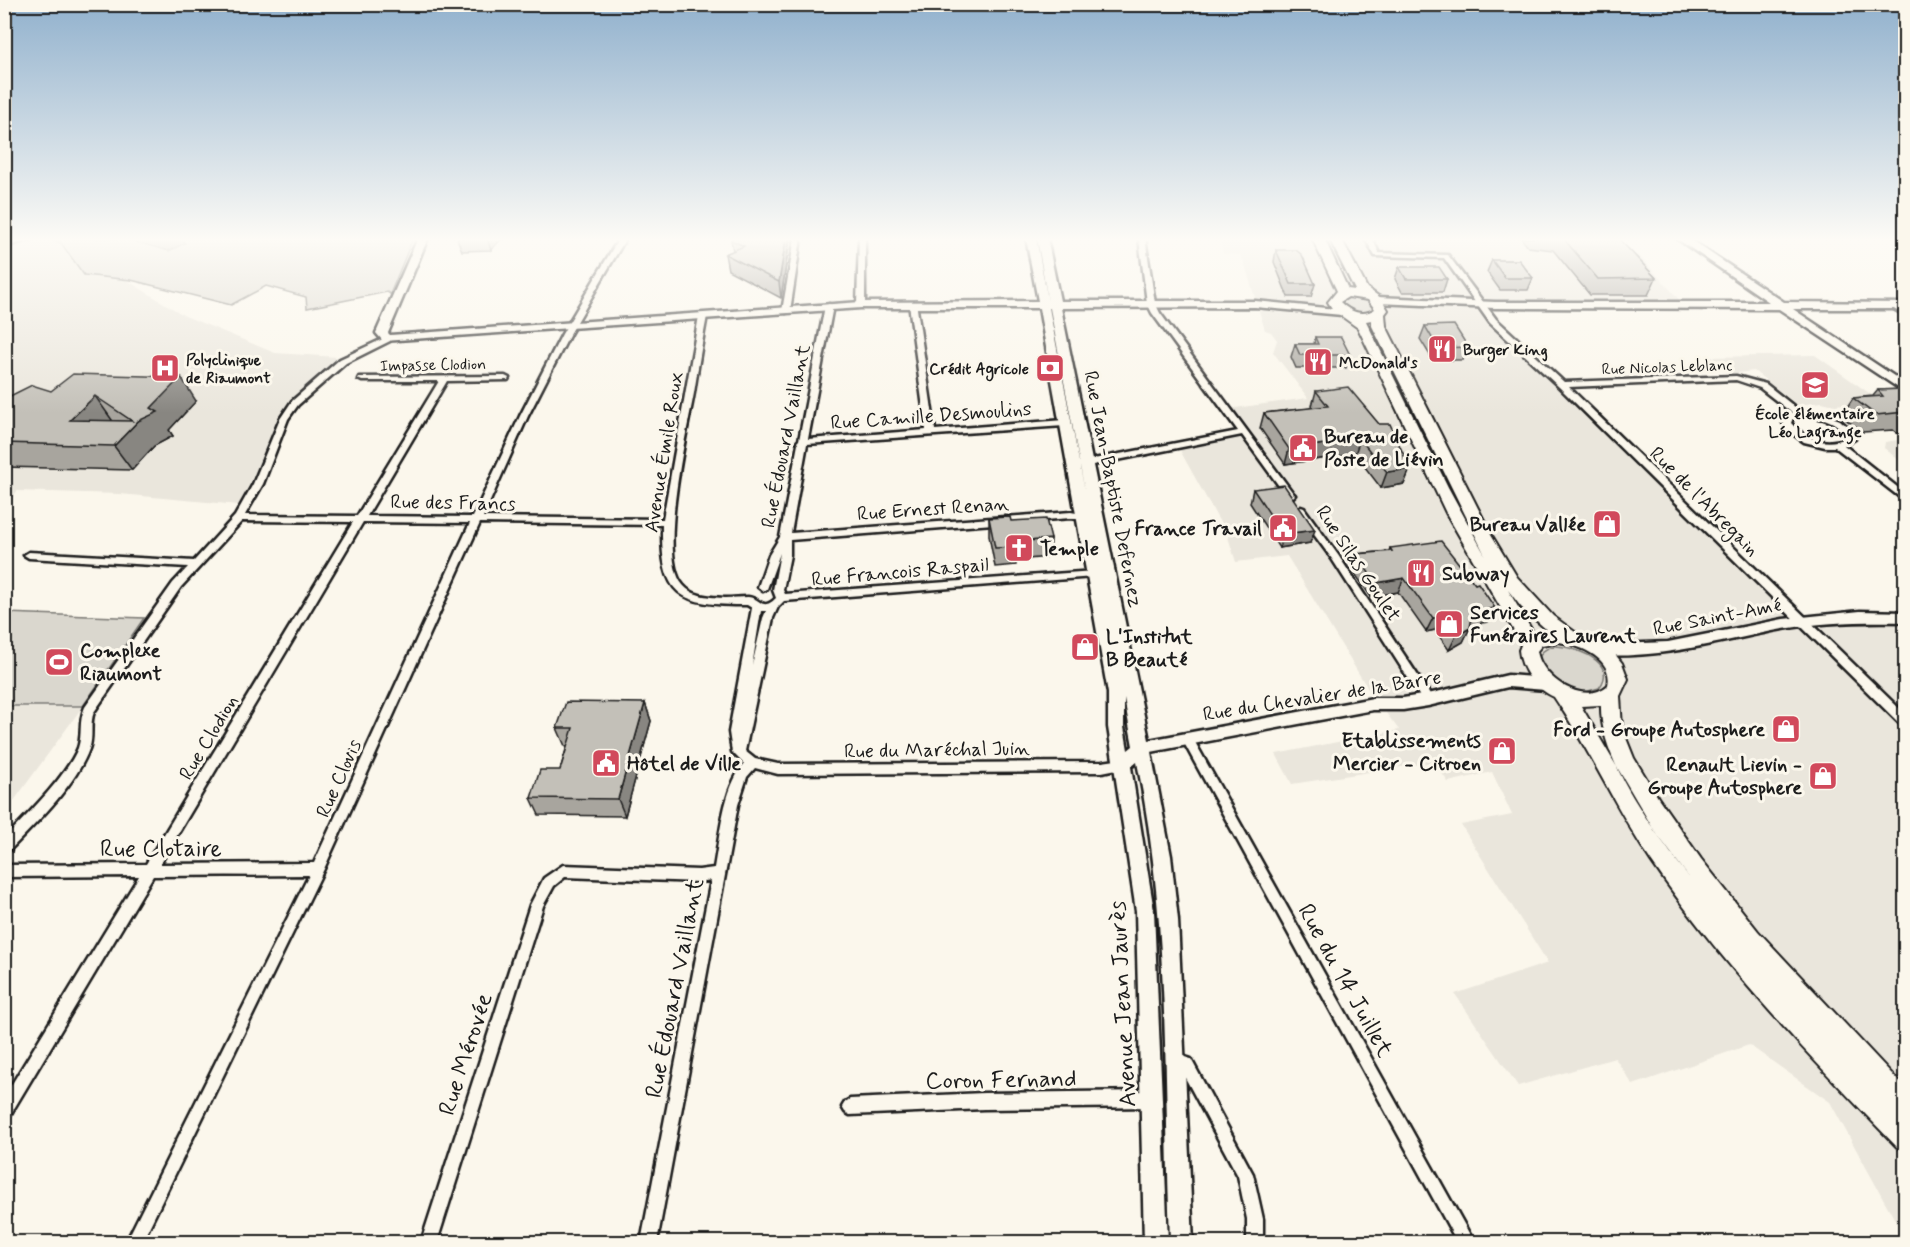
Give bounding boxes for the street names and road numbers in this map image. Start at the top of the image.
street label: Rue Édouard Vaillant [755,342,818,530]
street label: Impasse Clodion [380,354,486,377]
street label: Rue Nicolas Leblanc [1601,355,1733,380]
street label: Avenue Émile Roux [638,369,691,535]
street label: Rue Jean-Baptiste Defernez [1076,369,1149,610]
street label: Rue Camille Desmoulins [830,396,1033,437]
street label: Rue de l'Abregain [1642,441,1765,564]
street label: Rue des Francs [390,489,516,518]
street label: Rue Ernest Renan [856,491,1010,528]
street label: Rue Silas Goulet [1309,500,1407,627]
street label: Rue Francois Raspail [810,551,990,594]
street label: Rue Saint-Amé [1651,592,1784,643]
street label: Rue du Chevalier de la Barre [1201,664,1443,729]
street label: Rue Clodion [173,690,245,785]
street label: Rue Clovis [310,735,369,822]
street label: Rue du Maréchal Juin [844,735,1031,766]
street label: Rue Clotaire [100,834,222,865]
street label: Rue Édouard Vaillant [637,875,712,1101]
street label: Rue du 14 Juillet [1290,899,1400,1063]
street label: Avenue Jean Jaurès [1103,900,1144,1108]
street label: Rue Mérovée [432,989,501,1119]
street label: Coron Fernand [925,1064,1077,1097]

